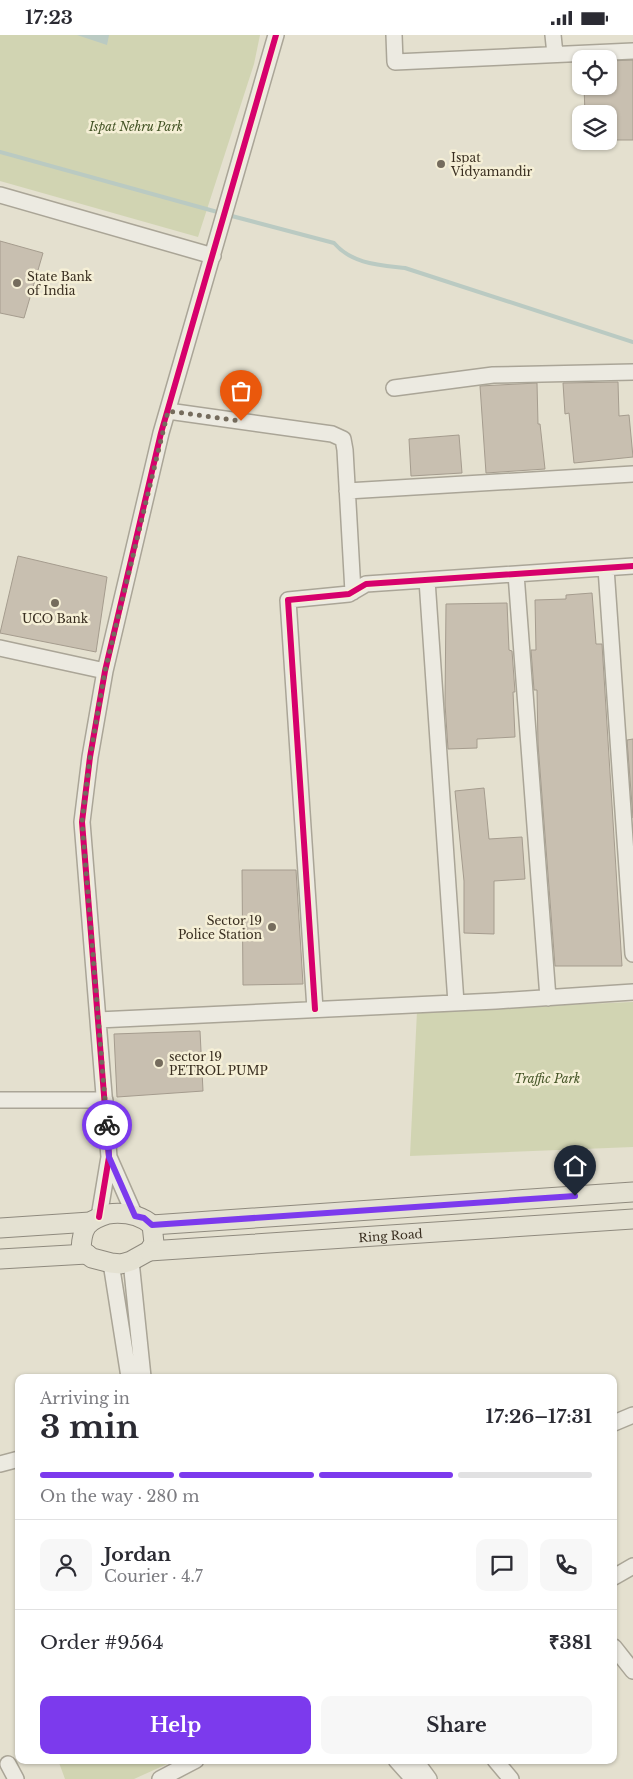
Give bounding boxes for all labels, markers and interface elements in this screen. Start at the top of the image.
text: 17:23 [25,6,73,29]
map controls [572,50,617,150]
button: locate [572,50,617,95]
button: layers [572,105,617,150]
park label: Ispat Nehru Park [88,119,183,134]
place label: Ispat Vidyamandir [450,150,533,179]
marker: Ispat Vidyamandir [435,158,447,170]
place label: State Bank of India [27,269,93,298]
marker: State Bank of India [11,277,23,289]
pin [220,370,262,421]
icon: bag [227,377,255,405]
marker: UCO Bank [49,597,61,609]
place label: UCO Bank [22,611,89,626]
place label: Sector 19 Police Station [178,913,262,942]
marker: Sector 19 Police Station [266,921,278,933]
place label: sector 19 PETROL PUMP [169,1049,268,1078]
marker: sector 19 PETROL PUMP [153,1057,165,1069]
park label: Traffic Park [514,1071,580,1086]
courier [82,1100,132,1150]
icon: bike [93,1111,121,1139]
pin [554,1145,596,1196]
icon: home [561,1152,589,1180]
street label: Ring Road [358,1225,423,1245]
text: Arriving in [40,1388,130,1408]
text: 17:26–17:31 [486,1405,592,1428]
text: 3 min [40,1407,139,1447]
text: On the way · 280 m [40,1486,199,1506]
button: person [40,1539,92,1591]
button: chat [476,1539,528,1591]
button: phone [540,1539,592,1591]
text: Jordan [104,1543,171,1566]
text: Courier · 4.7 [104,1566,203,1586]
text: Order #9564 [40,1631,164,1654]
text: ₹381 [549,1631,592,1654]
button: Help [40,1696,311,1754]
button: Share [321,1696,592,1754]

